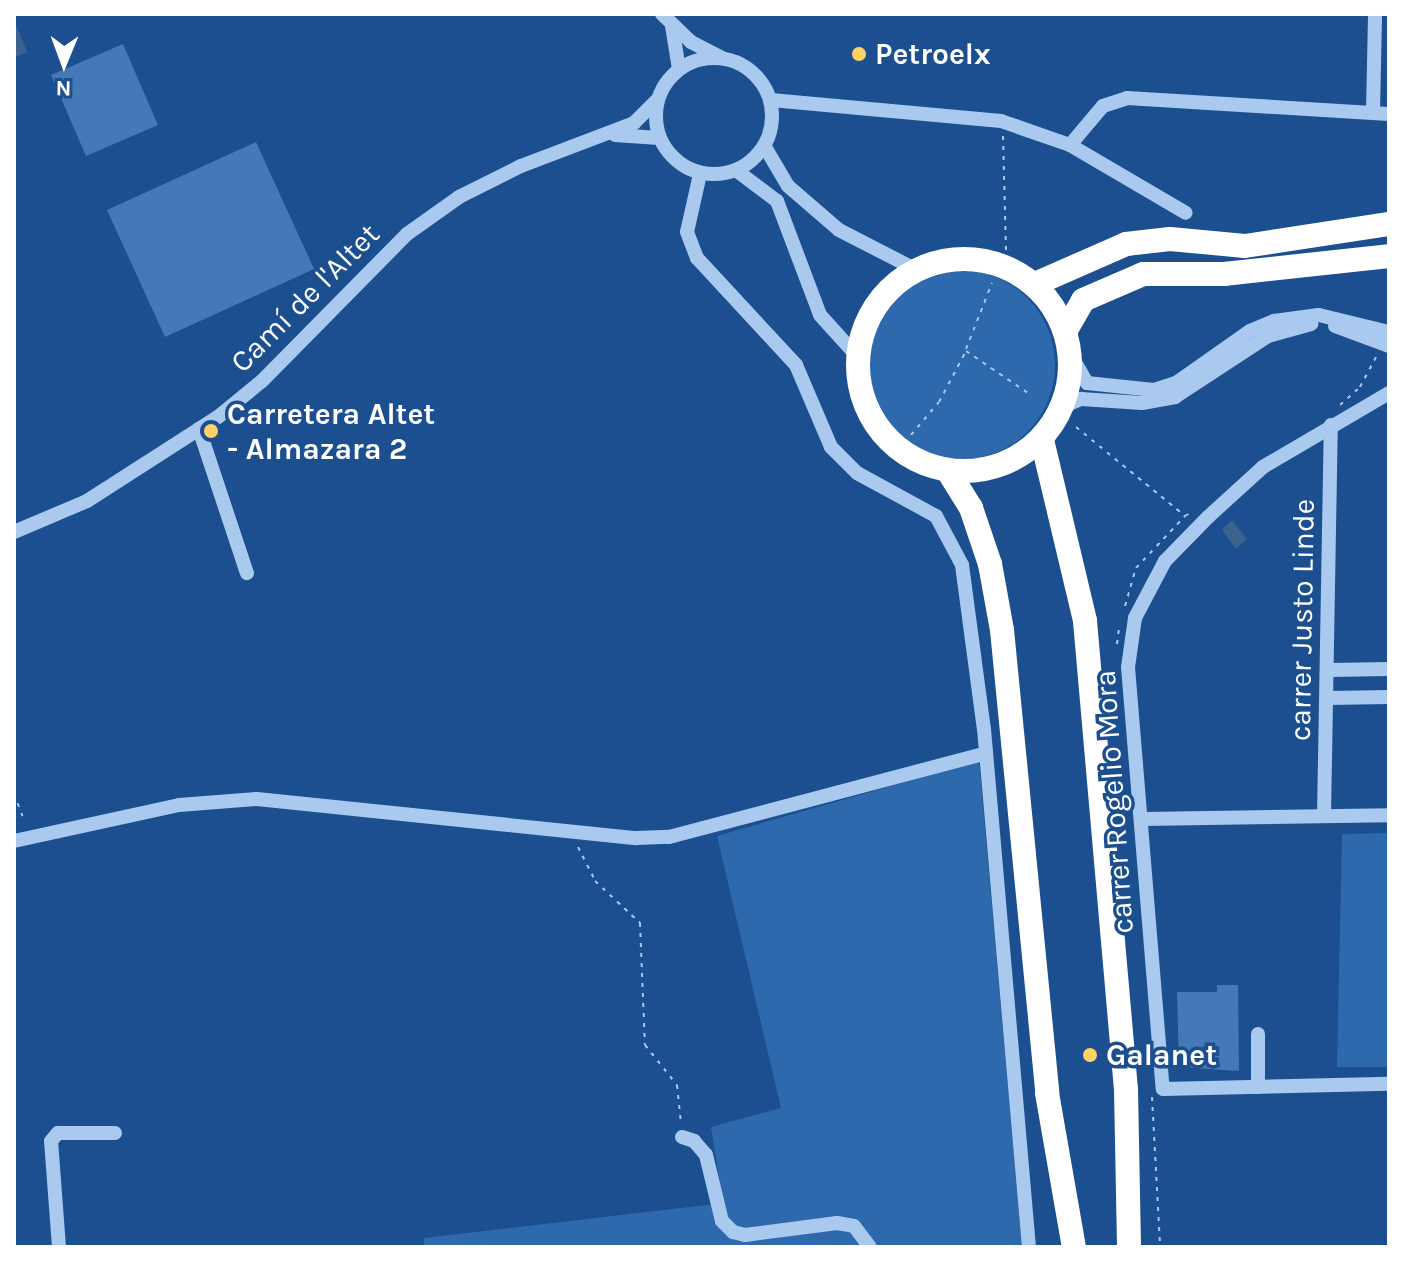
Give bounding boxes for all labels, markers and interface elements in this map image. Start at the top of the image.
north arrow [24,24,104,104]
place label: Petroelx [875,36,991,72]
marker: Petroelx [850,45,868,63]
text: N [55,75,72,101]
street label: Camí de l'Altet [223,216,387,380]
place label: Carretera Altet - Almazara 2 [227,396,435,466]
marker: Carretera Altet - Almazara 2 [202,422,220,440]
street label: carrer Justo Linde [1282,499,1322,741]
street label: carrer Rogelio Mora [1087,669,1141,935]
place label: Galanet [1106,1037,1217,1073]
marker: Galanet [1081,1046,1099,1064]

